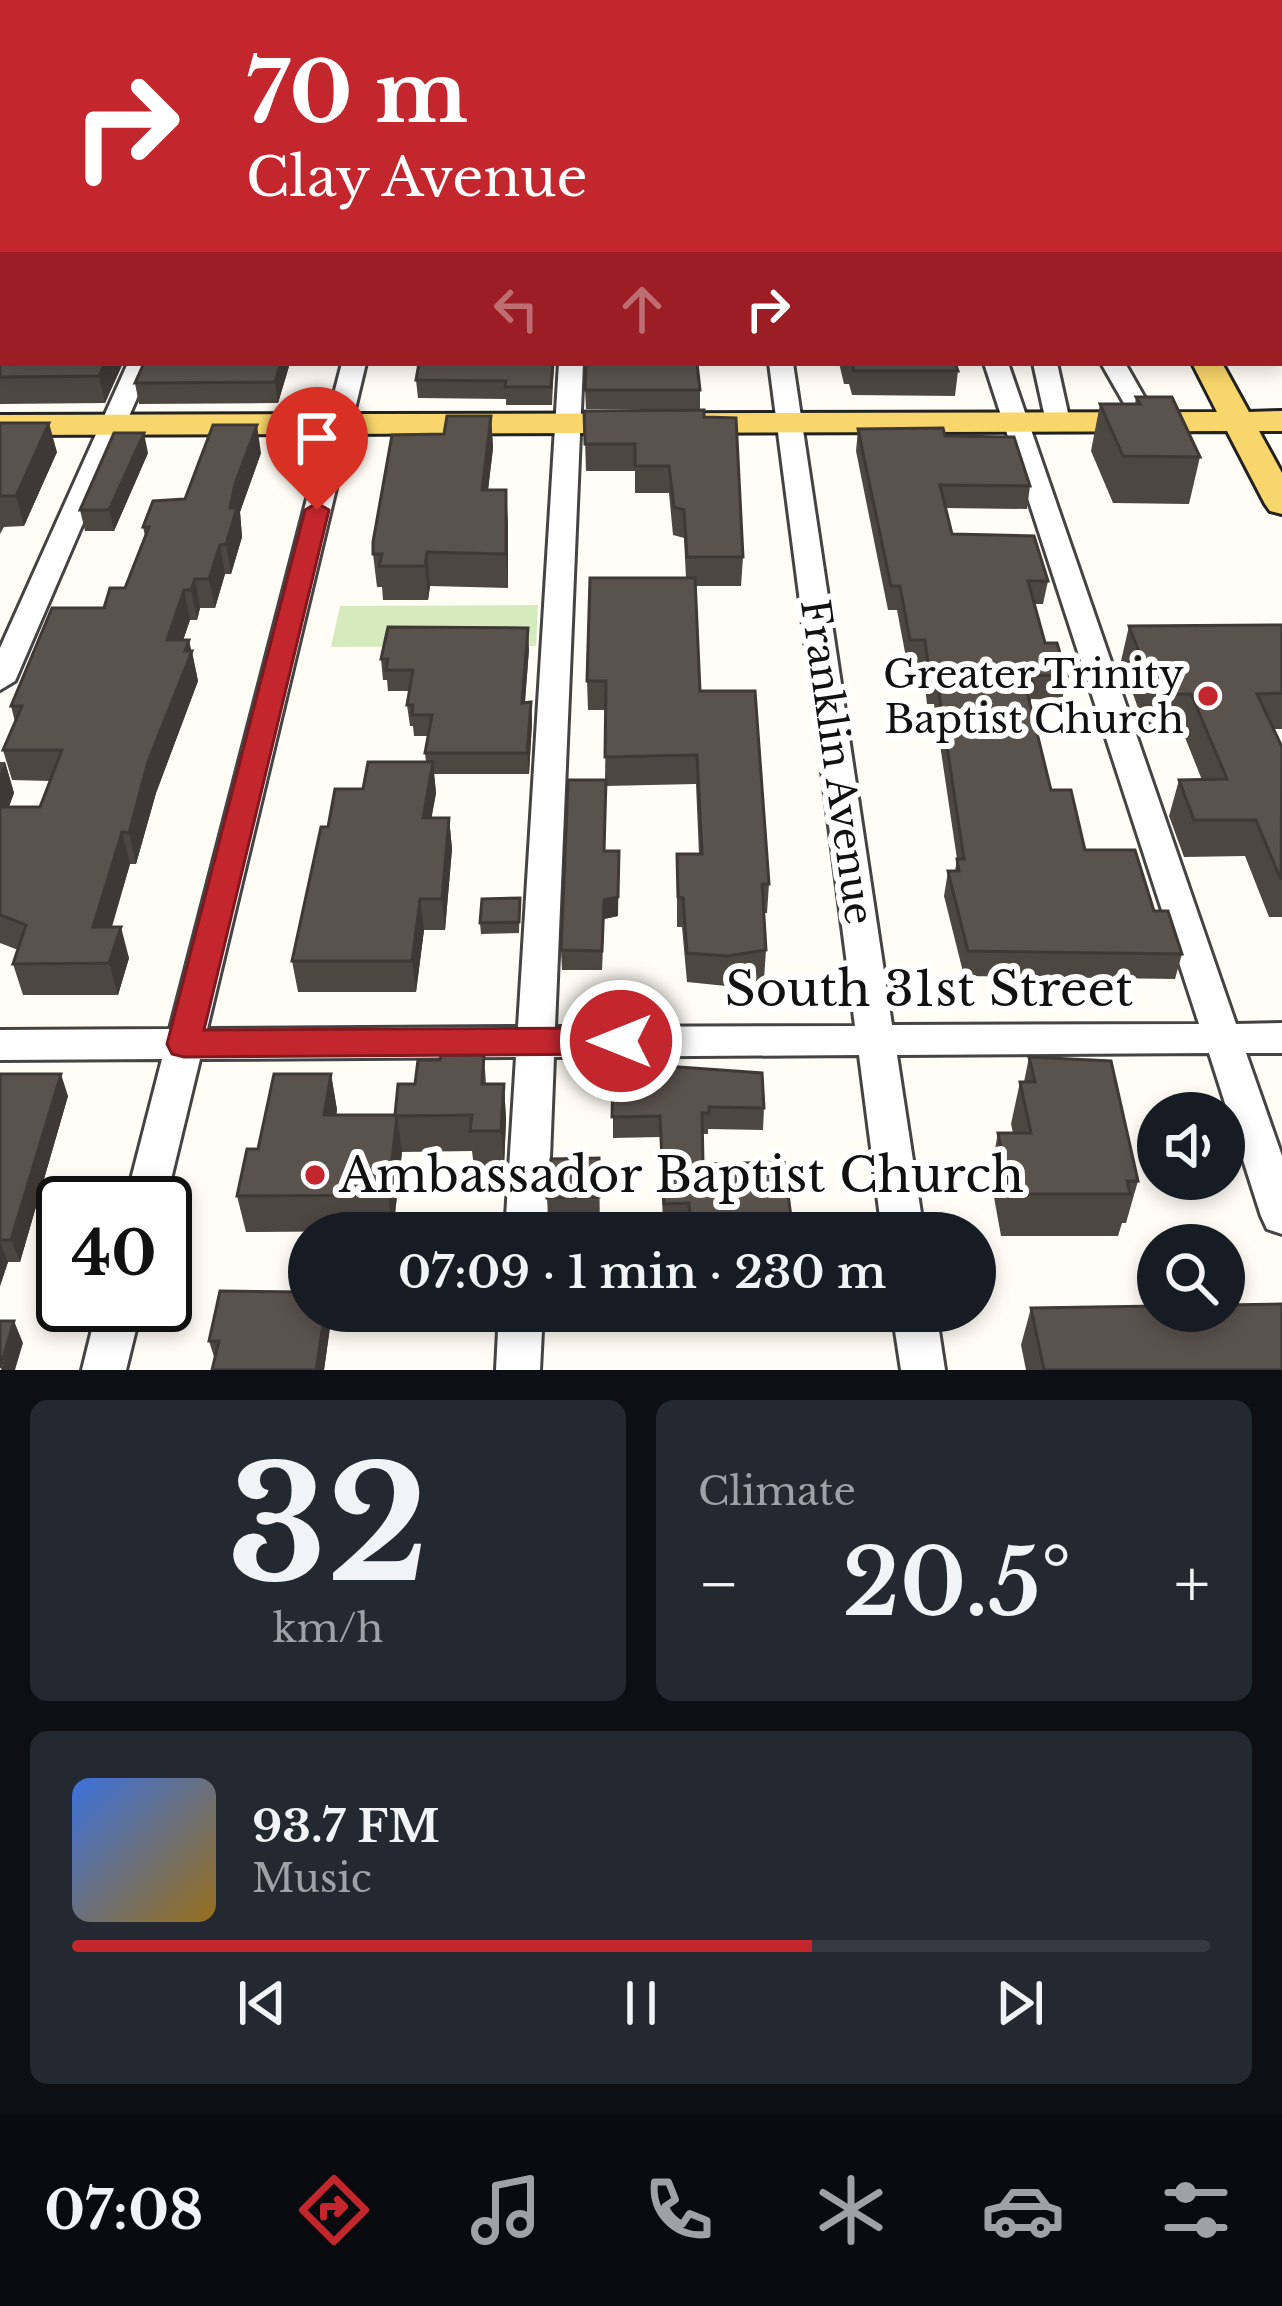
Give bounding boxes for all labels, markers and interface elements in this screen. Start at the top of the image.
text: 70 m [246,41,468,145]
icon: right [48,48,204,204]
text: Clay Avenue [246,144,588,211]
icon: left [483,276,549,342]
icon: ahead [609,276,675,342]
icon: right [735,276,801,342]
pin [266,387,368,510]
icon: arrive [284,405,350,471]
street label: Franklin Avenue [790,596,884,928]
place label: Greater Trinity Baptist Church [883,650,1184,744]
marker: Greater Trinity Baptist Church [1195,683,1221,709]
street label: South 31st Street [725,959,1133,1019]
position arrow [558,978,684,1104]
map controls [1137,1092,1245,1332]
button: sound [1137,1092,1245,1200]
place label: Ambassador Baptist Church [338,1145,1024,1205]
marker: Ambassador Baptist Church [302,1162,328,1188]
speed limit sign: 40 [36,1176,192,1332]
button: search [1137,1224,1245,1332]
text: 07:09 · 1 min · 230 m [398,1244,886,1300]
text: 32 [228,1429,428,1622]
text: Climate [698,1467,856,1516]
text: 20.5° [842,1528,1071,1639]
text: − [698,1543,740,1625]
text: + [1174,1543,1210,1625]
text: km/h [273,1604,383,1653]
text: 93.7 FM [252,1798,440,1854]
text: Music [252,1854,372,1903]
icon: previous [229,1970,295,2036]
icon: pause [608,1970,674,2036]
icon: next [987,1970,1053,2036]
icon: directions [292,2168,376,2252]
icon: music [464,2168,548,2252]
icon: phone [637,2168,721,2252]
icon: climate [809,2168,893,2252]
icon: car [981,2168,1065,2252]
icon: filters [1154,2168,1238,2252]
text: 07:08 [44,2177,203,2244]

